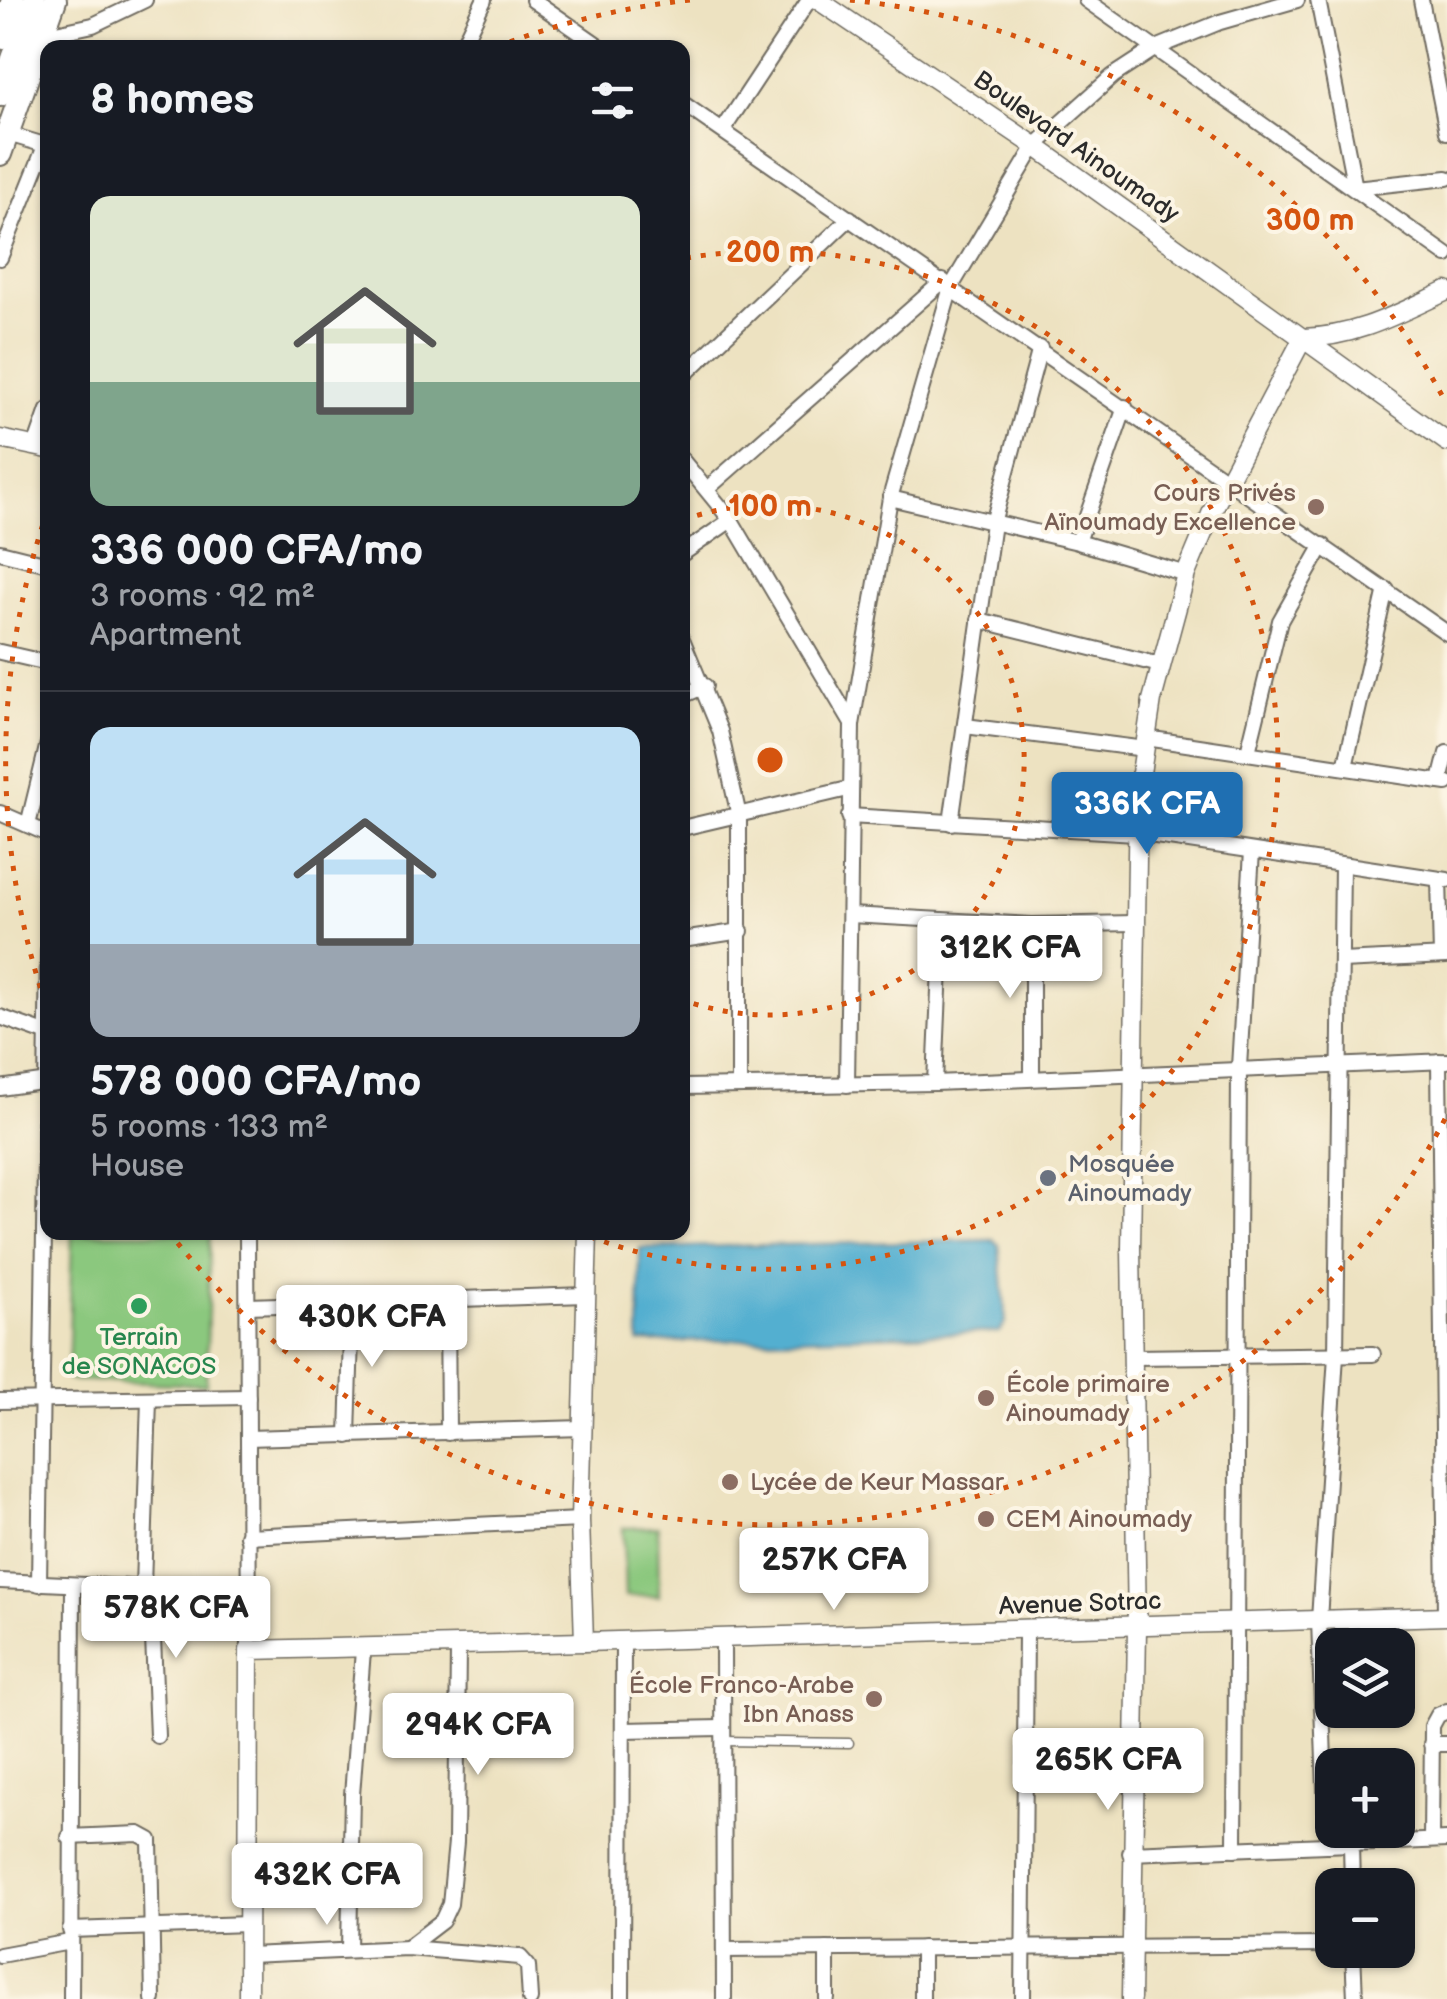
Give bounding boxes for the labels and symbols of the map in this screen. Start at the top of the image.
street label: Boulevard Ainoumady [967,64,1185,230]
text: 300 m [1266,203,1354,239]
text: 200 m [726,235,814,271]
place label: Cours Privés Aïnoumady Excellence [1044,478,1296,538]
text: 100 m [728,489,812,525]
marker: Cours Privés Aïnoumady Excellence [1305,496,1327,518]
centre of rings [752,742,788,778]
pin: 336K CFA [1044,772,1250,857]
pin: 312K CFA [907,916,1113,1001]
place label: Mosquée Ainoumady [1068,1149,1192,1209]
marker: Mosquée Ainoumady [1037,1167,1059,1189]
pin: 430K CFA [269,1285,475,1370]
marker: Terrain de SONACOS [128,1295,150,1317]
place label: Terrain de SONACOS [62,1322,216,1382]
place label: École primaire Ainoumady [1006,1369,1170,1429]
marker: École primaire Ainoumady [975,1387,997,1409]
place label: Lycée de Keur Massar [750,1467,1005,1498]
marker: Lycée de Keur Massar [719,1471,741,1493]
place label: CEM Ainoumady [1006,1504,1193,1535]
marker: CEM Ainoumady [975,1508,997,1530]
pin: 257K CFA [731,1528,937,1613]
pin: 578K CFA [73,1576,279,1661]
street label: Avenue Sotrac [998,1586,1162,1622]
place label: École Franco-Arabe Ibn Anass [629,1670,854,1730]
marker: École Franco-Arabe Ibn Anass [863,1688,885,1710]
pin: 294K CFA [375,1693,581,1778]
pin: 265K CFA [1005,1728,1211,1813]
pin: 432K CFA [224,1843,430,1928]

